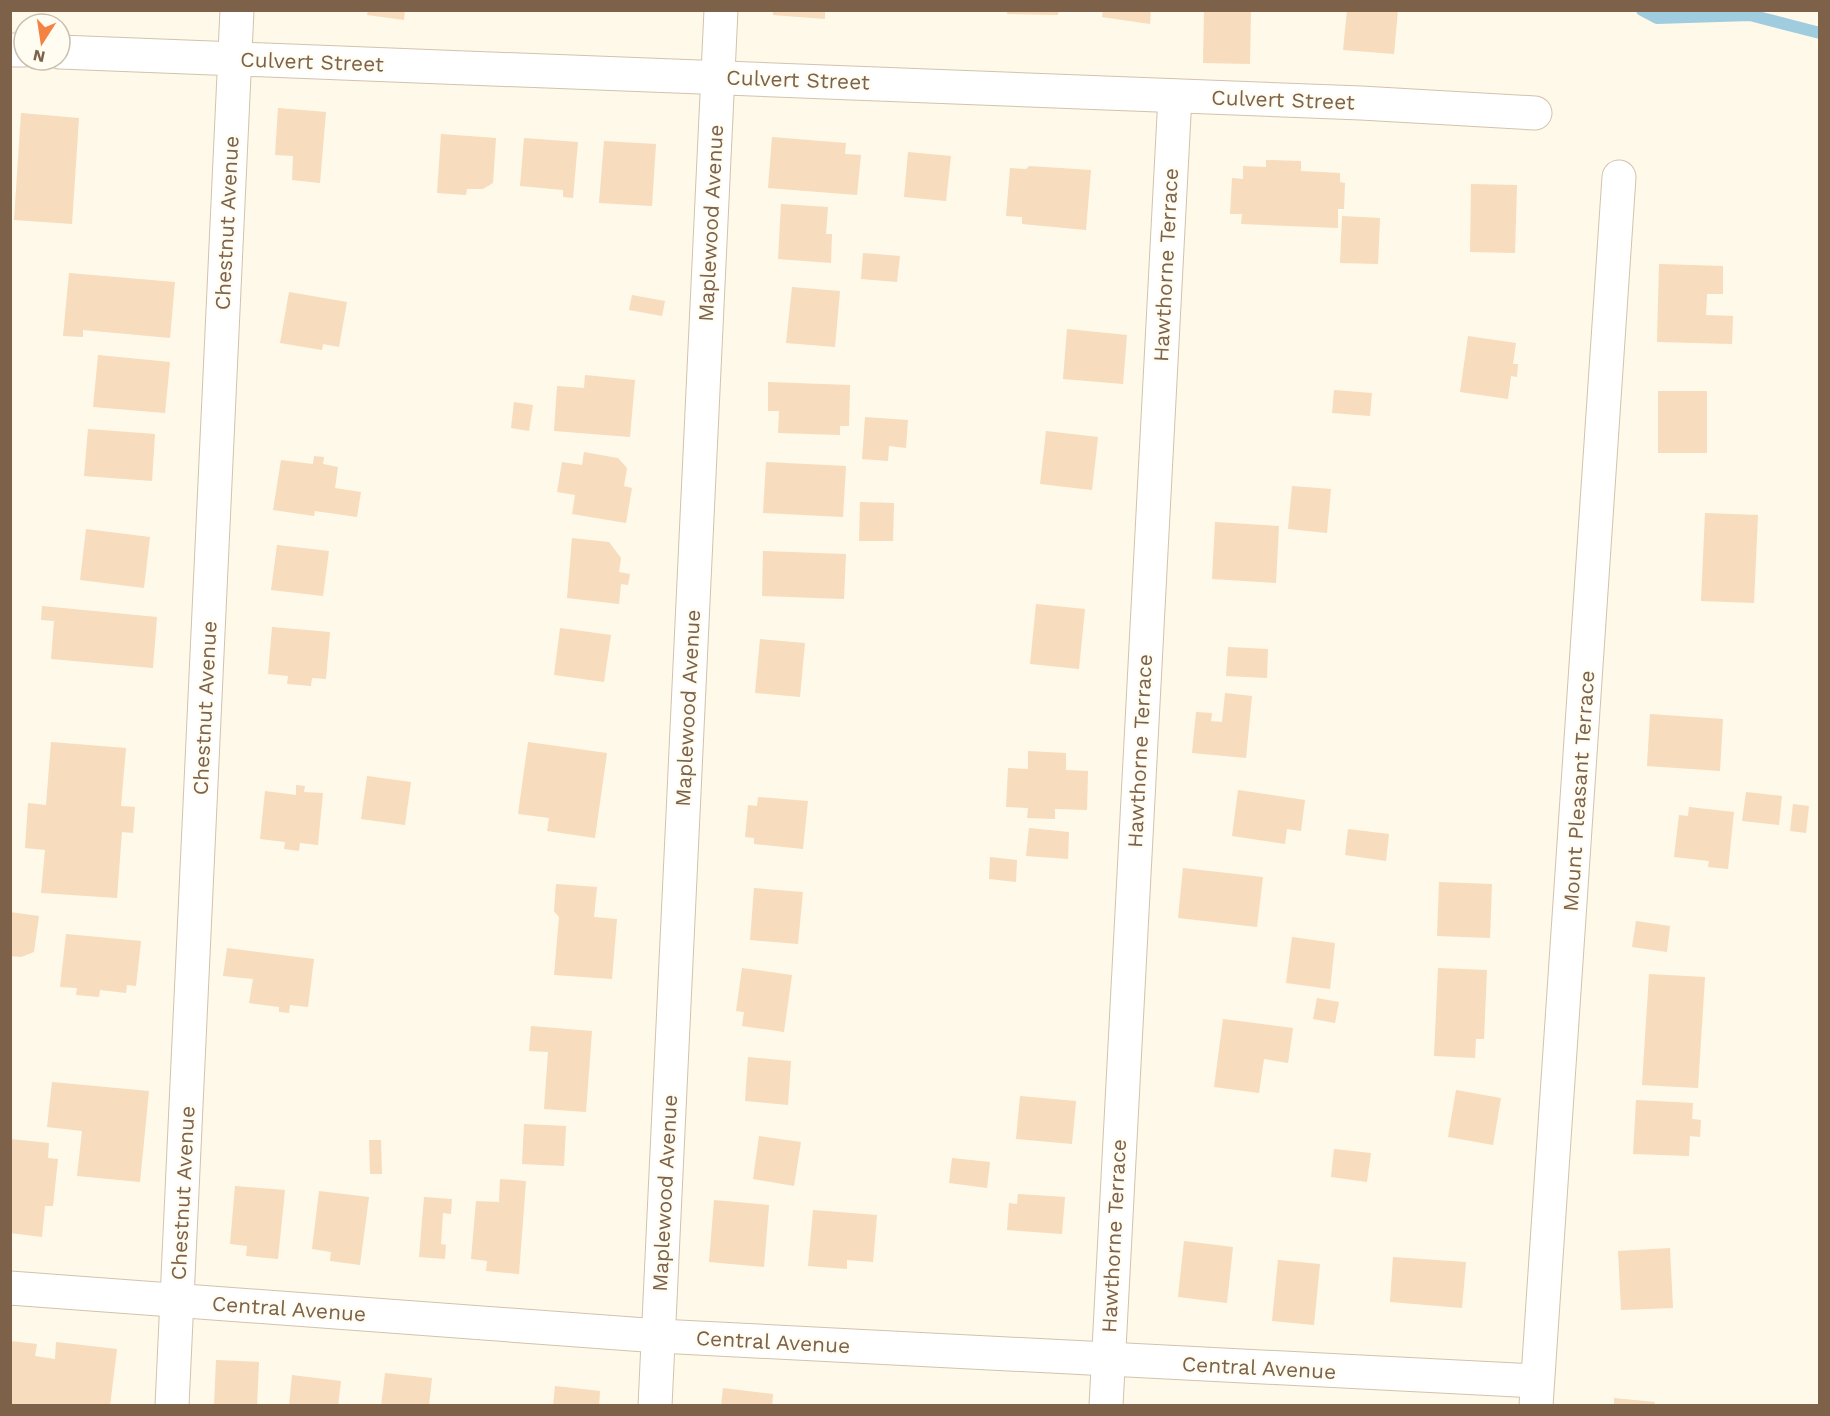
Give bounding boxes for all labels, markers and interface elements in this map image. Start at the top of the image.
north arrow [12,12,72,72]
text: N [31,46,47,67]
street label: Culvert Street [240,47,384,77]
street label: Culvert Street [726,65,870,95]
street label: Culvert Street [1211,85,1355,115]
street label: Maplewood Avenue [693,124,728,322]
street label: Chestnut Avenue [209,135,244,311]
street label: Hawthorne Terrace [1148,167,1183,363]
street label: Maplewood Avenue [670,609,705,807]
street label: Chestnut Avenue [187,620,222,796]
street label: Hawthorne Terrace [1122,653,1157,849]
street label: Mount Pleasant Terrace [1558,670,1599,912]
street label: Maplewood Avenue [647,1094,682,1292]
street label: Chestnut Avenue [165,1105,200,1281]
street label: Hawthorne Terrace [1096,1138,1131,1334]
street label: Central Avenue [211,1291,367,1326]
street label: Central Avenue [695,1325,851,1358]
street label: Central Avenue [1181,1351,1337,1384]

